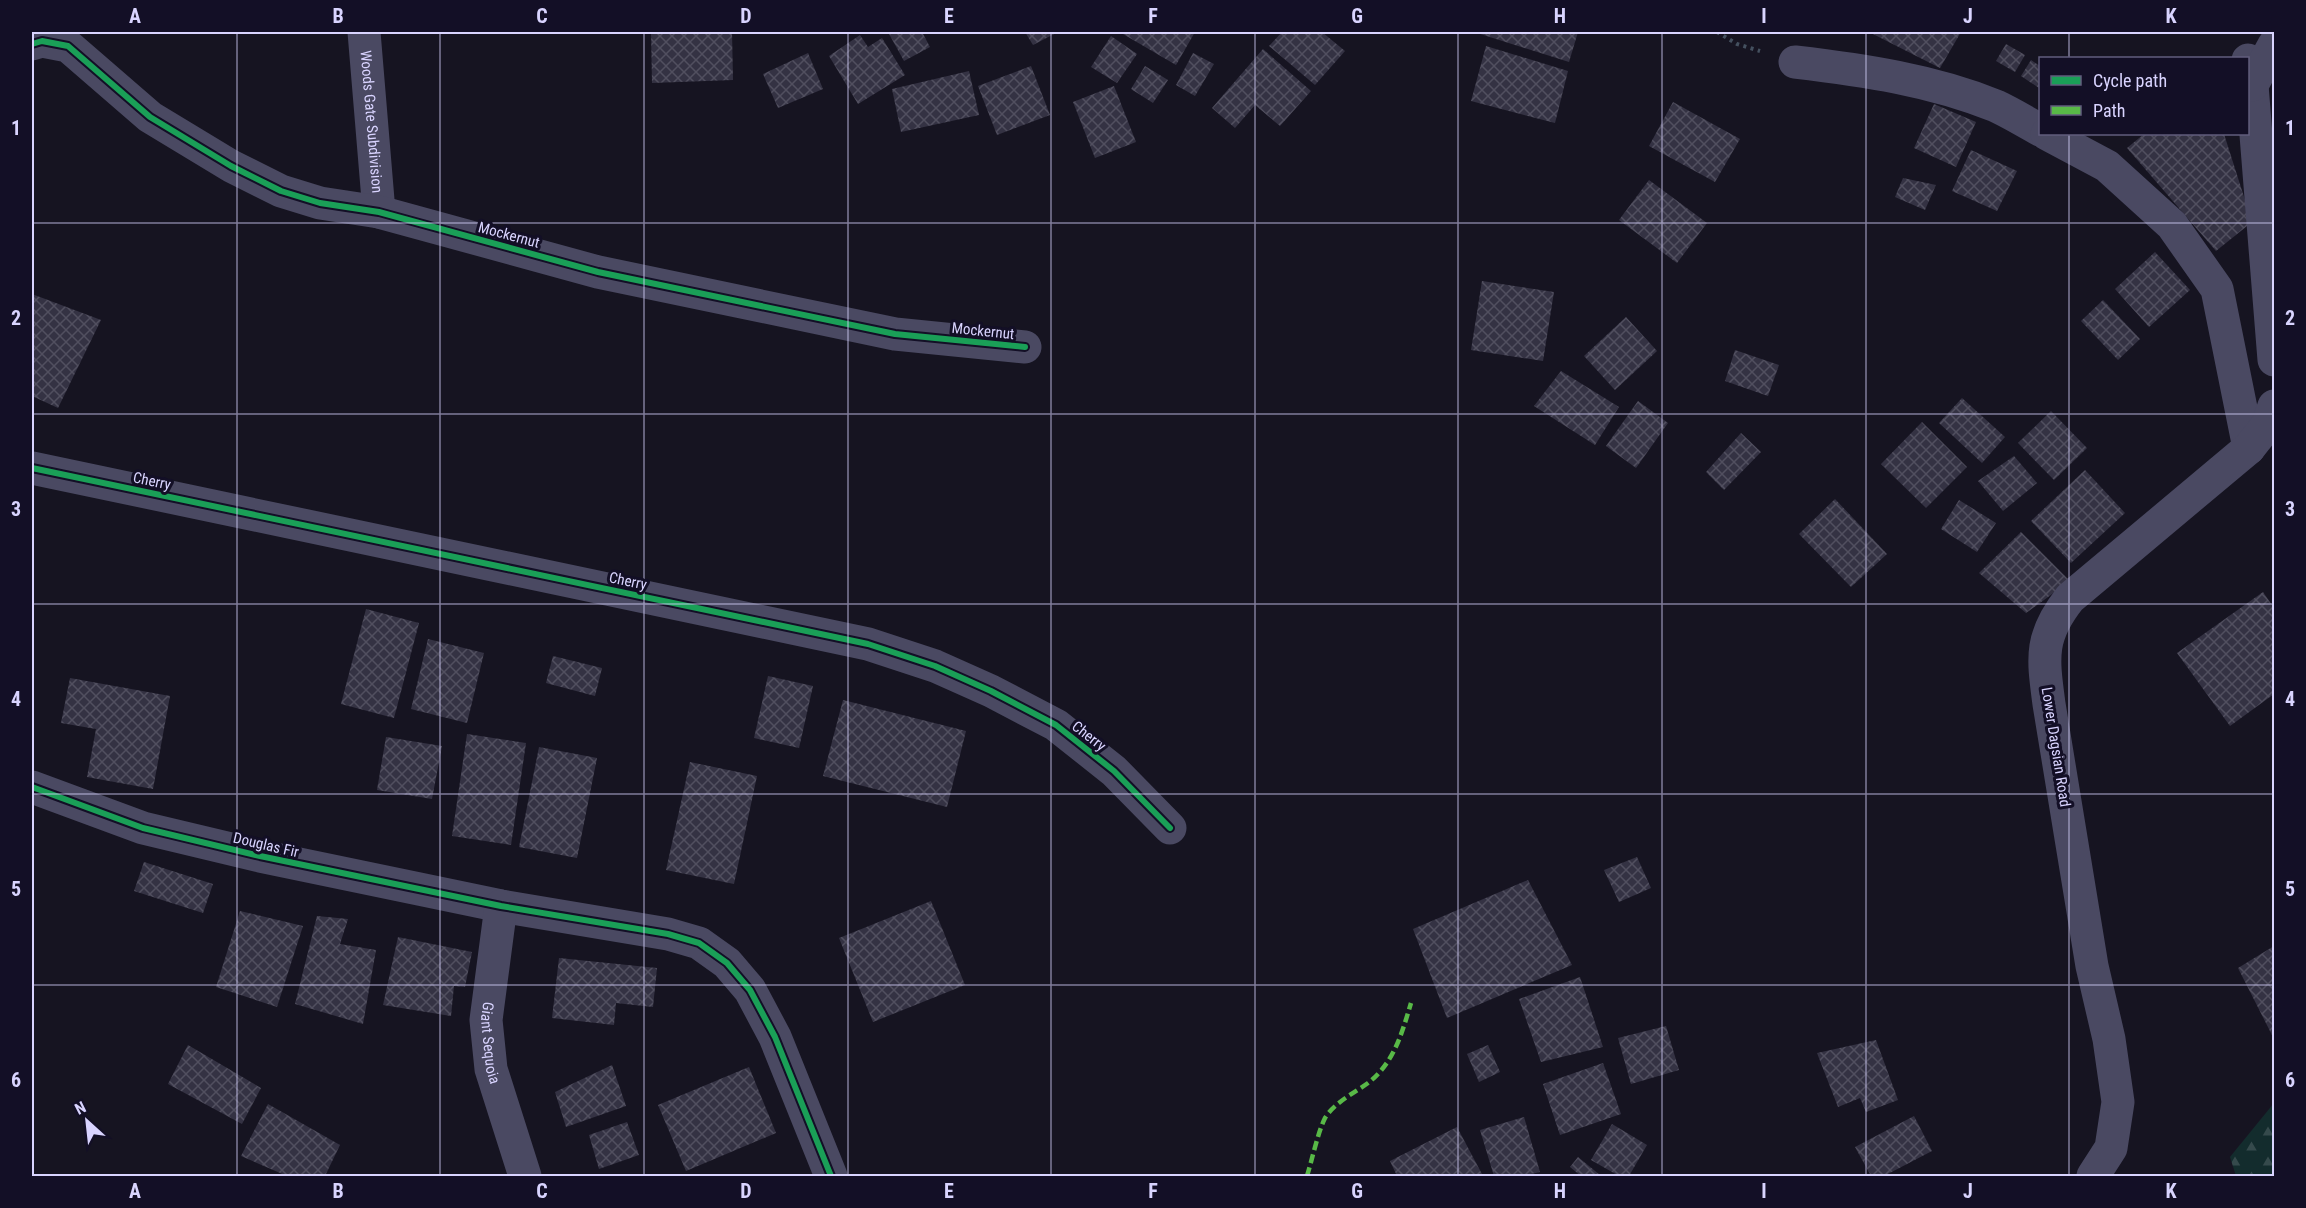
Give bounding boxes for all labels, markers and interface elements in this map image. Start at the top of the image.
text: A [129,4,141,28]
text: B [332,4,344,28]
text: C [536,4,548,28]
text: D [740,4,752,28]
text: E [944,4,954,28]
text: F [1148,4,1158,28]
text: G [1351,4,1363,28]
text: H [1554,4,1566,28]
text: I [1761,4,1767,28]
text: J [1963,4,1973,28]
text: K [2165,4,2177,28]
street label: Woods Gate Subdivision [357,50,386,194]
legend [2039,57,2249,135]
text: Cycle path [2093,70,2167,91]
text: Path [2093,100,2126,121]
text: 1 [11,116,21,140]
text: 1 [2285,116,2295,140]
street label: Mockernut [476,218,542,252]
text: 2 [11,306,21,330]
text: 2 [2285,306,2295,330]
street label: Mockernut [951,319,1015,343]
street label: Cherry [131,468,173,494]
text: 3 [11,497,21,521]
text: 3 [2285,497,2295,521]
street label: Cherry [607,568,649,594]
street label: Lower Dagsian Road [2038,686,2074,808]
text: 4 [11,687,21,711]
text: 4 [2285,687,2295,711]
street label: Cherry [1068,717,1110,755]
street label: Douglas Fir [231,829,301,861]
text: 5 [11,877,21,901]
text: 5 [2285,877,2295,901]
street label: Giant Sequoia [477,1001,504,1086]
text: 6 [11,1068,21,1092]
text: 6 [2285,1068,2295,1092]
north arrow [57,1091,117,1151]
text: N [72,1097,89,1119]
text: A [129,1179,141,1203]
text: B [332,1179,344,1203]
text: C [536,1179,548,1203]
text: D [740,1179,752,1203]
text: E [944,1179,954,1203]
text: F [1148,1179,1158,1203]
text: G [1351,1179,1363,1203]
text: H [1554,1179,1566,1203]
text: I [1761,1179,1767,1203]
text: J [1963,1179,1973,1203]
text: K [2165,1179,2177,1203]

